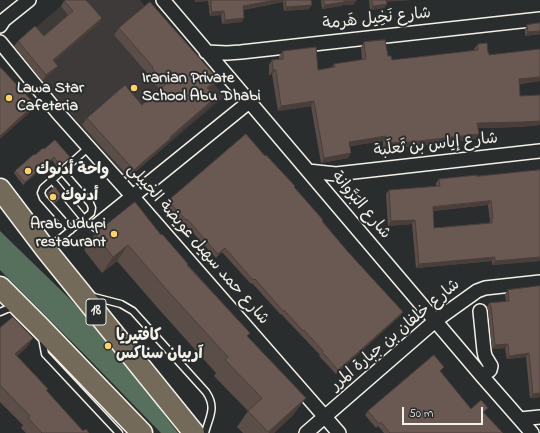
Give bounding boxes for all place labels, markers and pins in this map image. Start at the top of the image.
place label: Iranian Private School Abu Dhabi [142,69,261,107]
place label: Lawa Star Cafeteria [17,79,84,117]
marker: Iranian Private School Abu Dhabi [129,83,139,93]
marker: Lawa Star Cafeteria [4,93,14,103]
place label: واحة أدنوك [36,161,109,181]
marker: واحة أدنوك [23,166,33,176]
place label: أدنوك [61,187,98,207]
marker: أدنوك [48,192,58,202]
place label: Arab Udupi restaurant [30,215,106,253]
marker: Arab Udupi restaurant [109,229,119,239]
place label: كافتيريا آربيان سناكس [116,327,202,365]
marker: كافتيريا آربيان سناكس [103,341,113,351]

